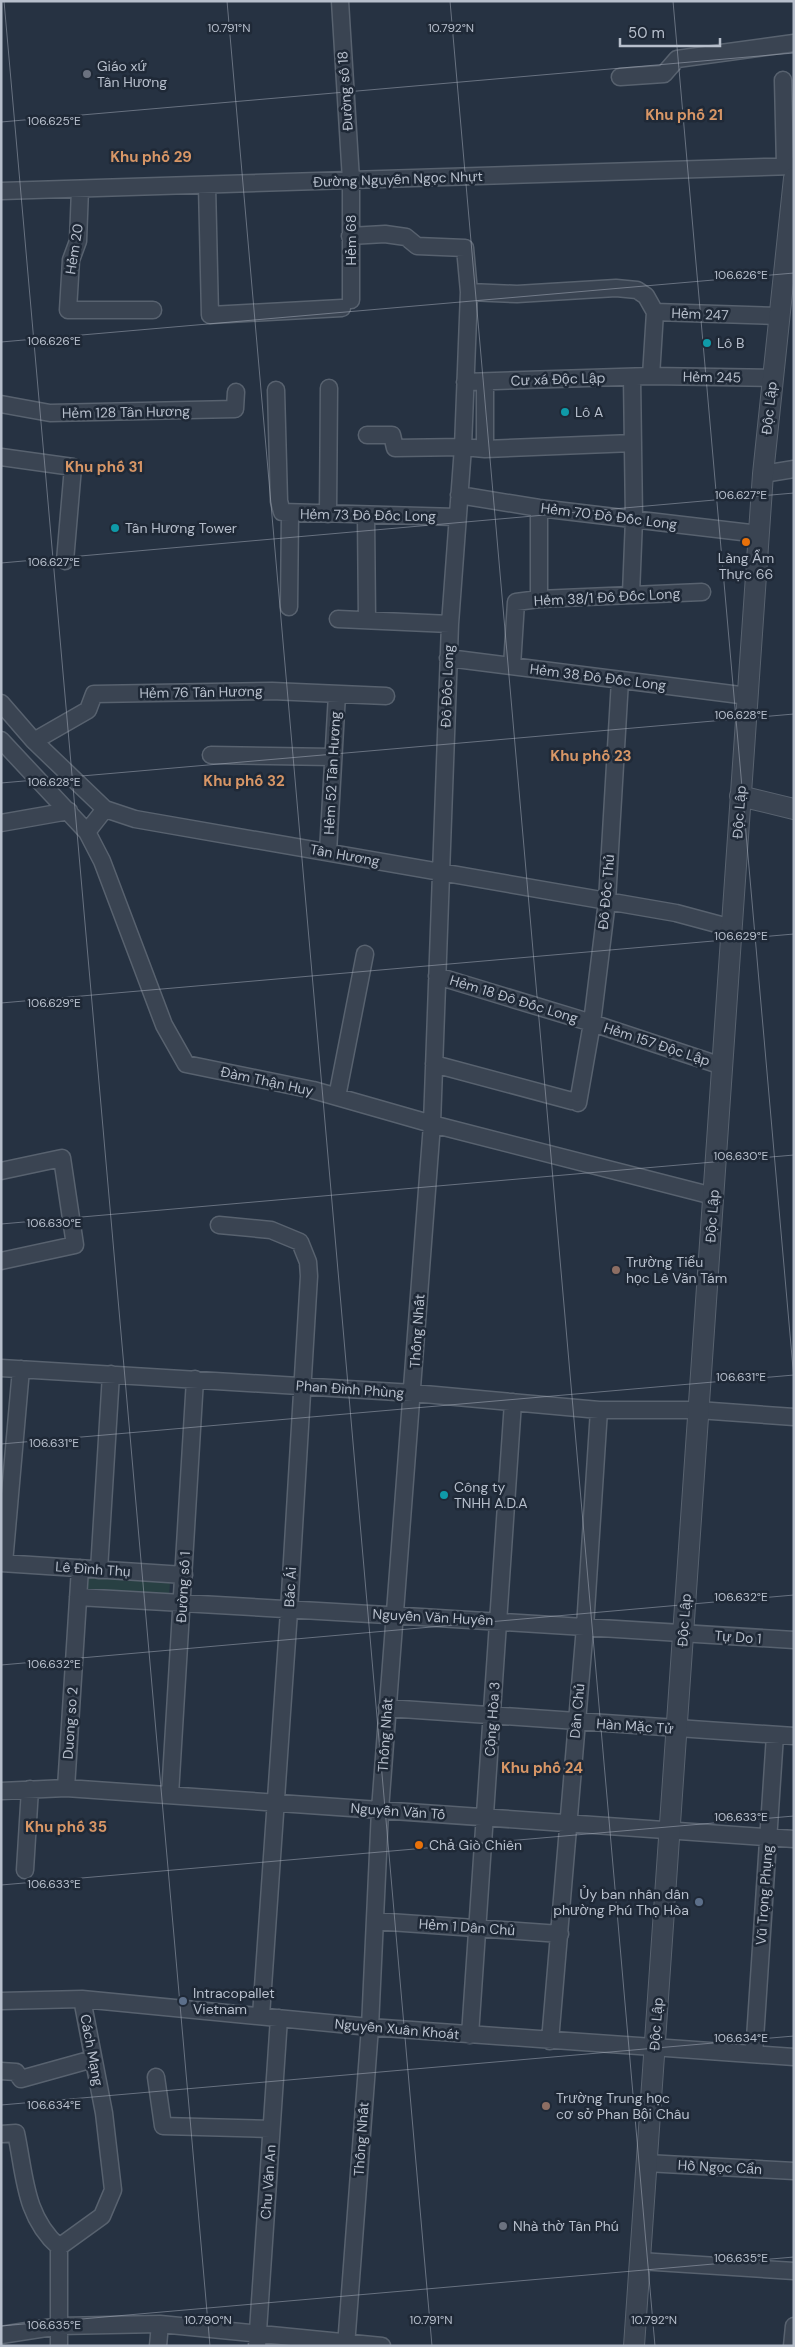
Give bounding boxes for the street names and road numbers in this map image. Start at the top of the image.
street label: Đường số 18 [333,50,357,132]
street label: Đường Nguyễn Ngọc Nhựt [313,167,483,191]
street label: Hẻm 68 [342,215,360,265]
street label: Hẻm 20 [61,222,87,276]
street label: Hẻm 247 [671,304,729,324]
street label: Hẻm 245 [683,367,741,387]
street label: Cư xá Độc Lập [510,368,606,390]
street label: Độc Lập [757,380,781,435]
street label: Hẻm 128 Tân Hương [62,402,190,422]
street label: Hẻm 70 Đô Đốc Long [540,499,678,533]
street label: Hẻm 73 Đô Đốc Long [300,505,436,525]
street label: Hẻm 38/1 Đô Đốc Long [533,584,681,610]
street label: Đô Đốc Long [437,644,457,728]
street label: Hẻm 38 Đô Đốc Long [529,660,667,694]
street label: Hẻm 76 Tân Hương [139,682,263,702]
street label: Hẻm 52 Tân Hương [320,711,344,835]
street label: Độc Lập [728,785,750,839]
street label: Tân Hương [309,840,381,870]
street label: Đô Đốc Thủ [594,854,618,930]
street label: Hẻm 18 Đô Đốc Long [448,971,581,1027]
street label: Hẻm 157 Độc Lập [602,1018,713,1070]
street label: Đàm Thận Huy [219,1062,315,1100]
street label: Độc Lập [701,1189,723,1243]
street label: Thống Nhất [405,1293,429,1369]
street label: Phan Đình Phùng [295,1376,405,1402]
street label: Đường số 1 [172,1551,194,1623]
street label: Lê Đình Thụ [55,1557,131,1581]
street label: Bác Ái [280,1566,300,1608]
street label: Độc Lập [673,1593,695,1647]
street label: Nguyễn Văn Huyên [372,1605,494,1629]
street label: Tự Do 1 [714,1626,762,1648]
street label: Cộng Hòa 3 [480,1681,504,1757]
street label: Dân Chủ [566,1683,588,1739]
street label: Duong so 2 [58,1686,82,1760]
street label: Thống Nhất [373,1697,397,1773]
street label: Hàn Mặc Tử [596,1714,674,1738]
street label: Nguyễn Văn Tố [350,1799,446,1823]
street label: Vũ Trọng Phụng [752,1844,776,1946]
street label: Hẻm 1 Dân Chủ [418,1915,516,1939]
street label: Độc Lập [645,1997,667,2051]
street label: Cách Mạng [76,2013,108,2088]
street label: Nguyễn Xuân Khoát [334,2015,460,2043]
street label: Thống Nhất [349,2101,373,2177]
street label: Chu Văn An [256,2144,280,2220]
street label: Hồ Ngọc Cẩn [677,2156,763,2178]

